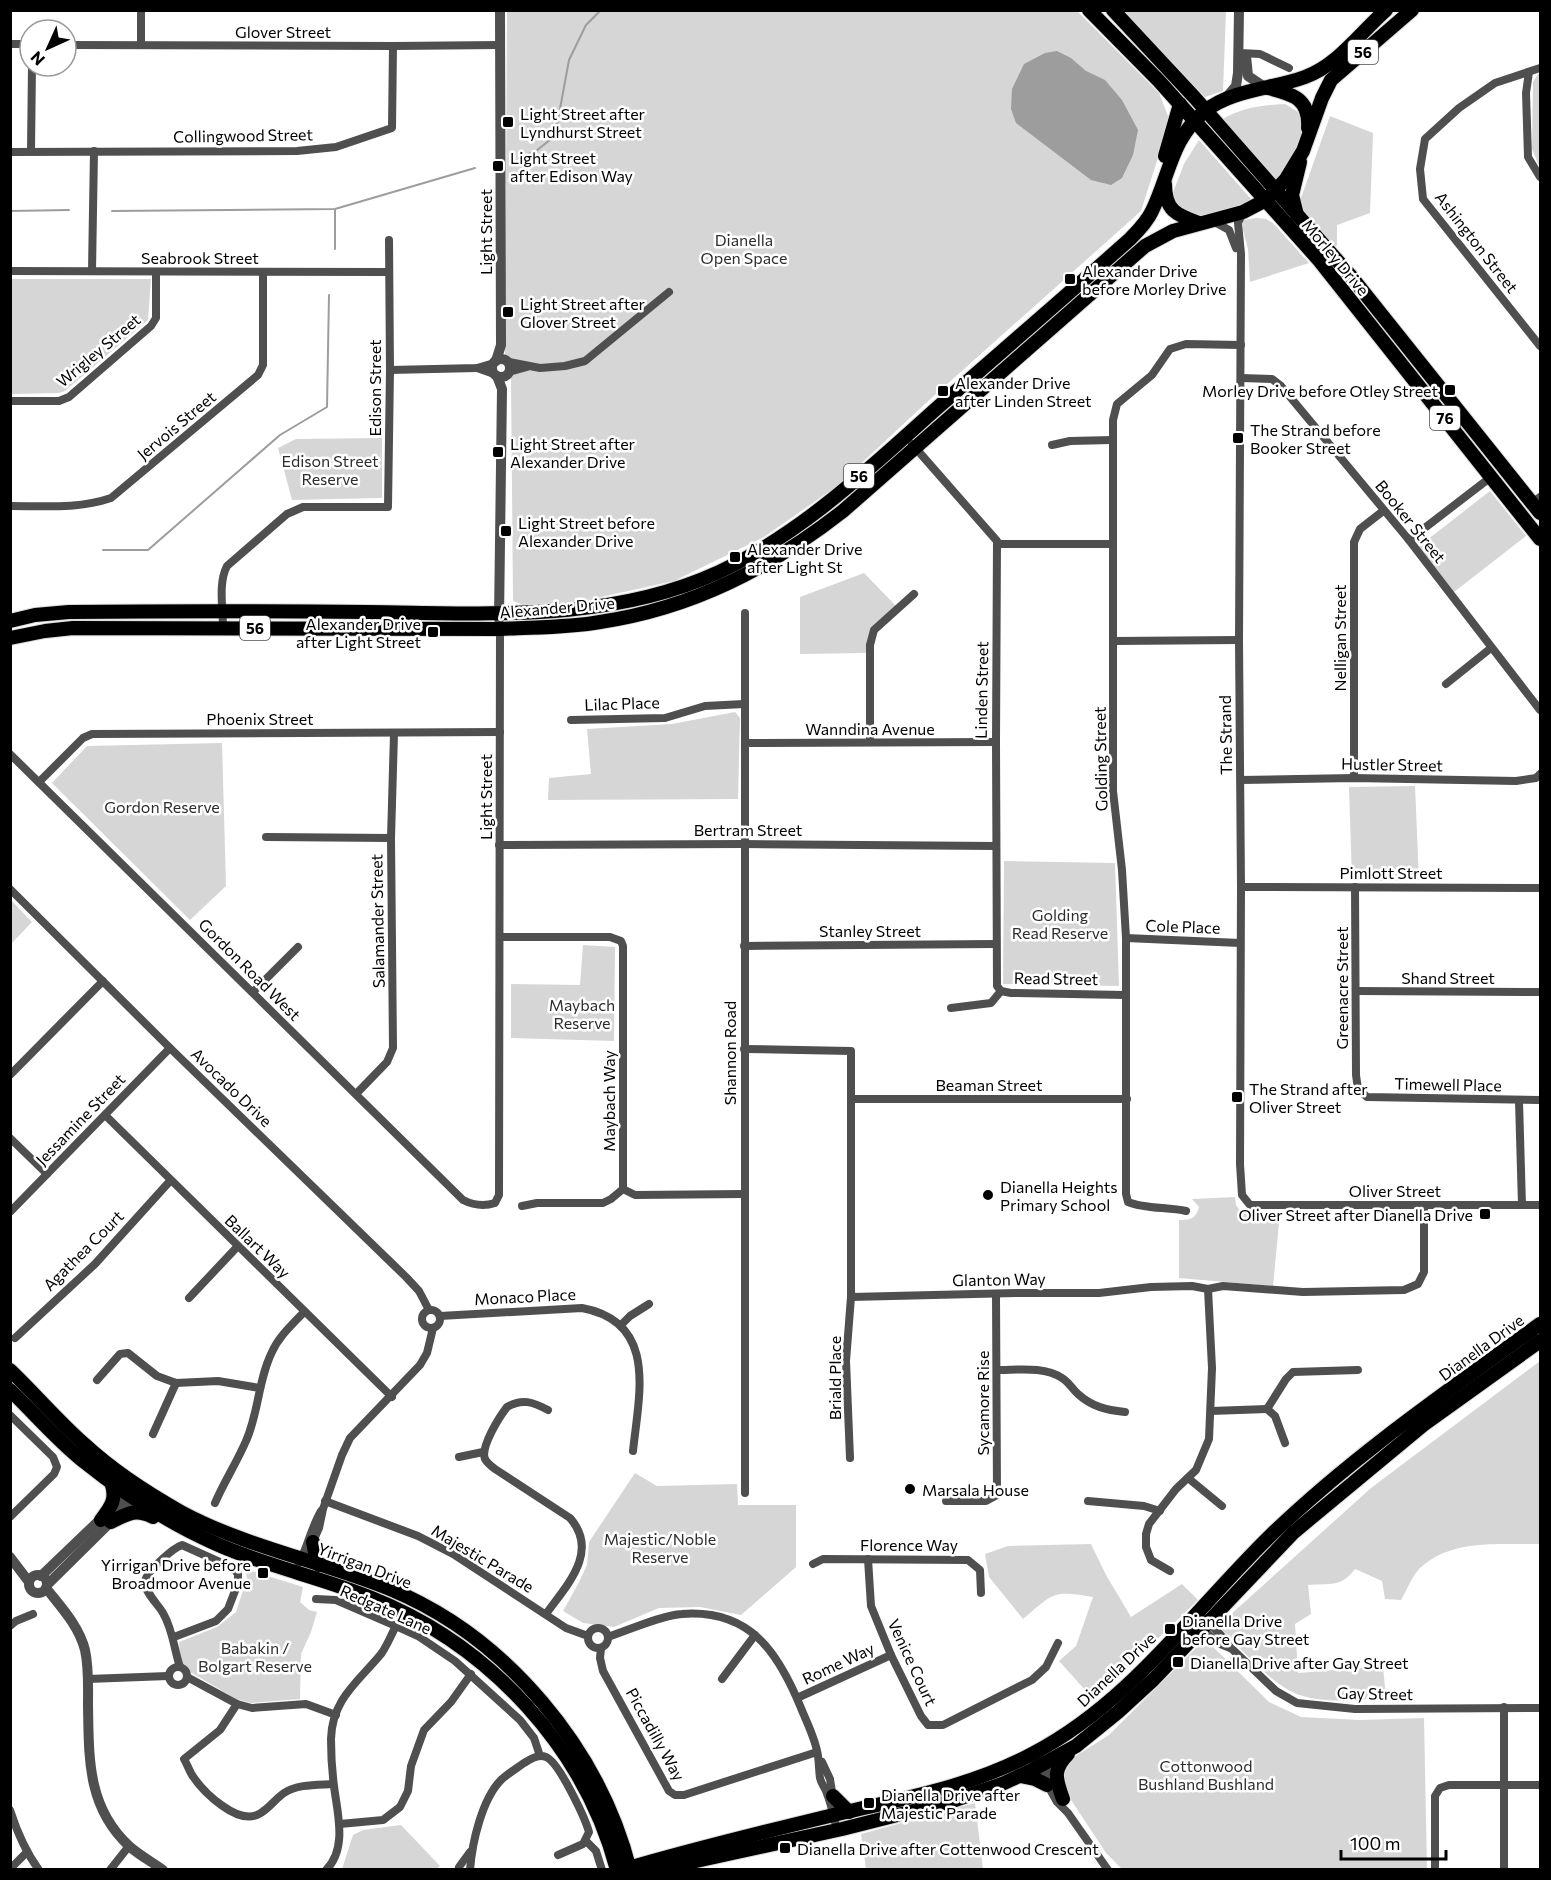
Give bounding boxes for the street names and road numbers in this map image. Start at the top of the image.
street label: Glover Street [235,22,331,41]
road number: 56 [1348,40,1378,64]
street label: Collingwood Street [173,124,313,146]
street label: Ashington Street [1432,188,1523,297]
street label: Light Street [476,189,495,275]
street label: Morley Drive [1299,215,1373,299]
street label: Seabrook Street [141,248,259,267]
street label: Wrigley Street [52,309,144,391]
street label: Edison Street [365,339,384,437]
street label: Jervois Street [133,386,219,463]
road number: 76 [1430,406,1460,430]
road number: 56 [844,464,874,488]
street label: Booker Street [1372,476,1450,567]
street label: Nelligan Street [1330,584,1349,692]
street label: Alexander Drive [499,593,615,621]
road number: 56 [240,616,270,640]
street label: Linden Street [971,641,991,739]
street label: Lilac Place [584,692,660,714]
street label: The Strand [1215,695,1235,775]
street label: Golding Street [1090,706,1110,812]
street label: Phoenix Street [206,709,314,728]
street label: Wanndina Avenue [805,719,935,738]
street label: Light Street [476,754,495,840]
street label: Hustler Street [1341,754,1444,774]
street label: Bertram Street [694,820,803,839]
street label: Salamander Street [366,853,388,988]
street label: Pimlott Street [1339,863,1443,882]
street label: Gordon Road West [195,914,305,1024]
street label: Cole Place [1145,915,1221,937]
street label: Stanley Street [819,921,922,940]
street label: Greenacre Street [1332,926,1351,1050]
street label: Read Street [1014,968,1099,988]
street label: Shand Street [1401,968,1495,987]
street label: Shannon Road [720,1001,739,1105]
street label: Avocado Drive [188,1044,276,1130]
street label: Maybach Way [599,1050,618,1152]
street label: Jessamine Street [31,1069,129,1169]
street label: Timewell Place [1394,1074,1502,1094]
street label: Beaman Street [936,1075,1043,1094]
street label: Oliver Street [1349,1181,1442,1200]
street label: Agathea Court [39,1206,127,1294]
street label: Ballart Way [221,1210,295,1282]
street label: Glanton Way [952,1269,1046,1289]
street label: Monaco Place [474,1284,576,1308]
street label: Dianella Drive [1435,1310,1527,1384]
street label: Briald Place [825,1336,844,1420]
street label: Sycamore Rise [973,1351,992,1456]
street label: Majestic Parade [429,1520,537,1596]
street label: Florence Way [860,1535,958,1554]
street label: Yirrigan Drive [315,1538,415,1592]
street label: Redgate Lane [337,1580,435,1638]
street label: Venice Court [885,1616,942,1709]
street label: Dianella Drive [1073,1628,1159,1710]
street label: Rome Way [799,1638,877,1688]
street label: Gay Street [1337,1683,1414,1703]
street label: Piccadilly Way [623,1684,689,1784]

